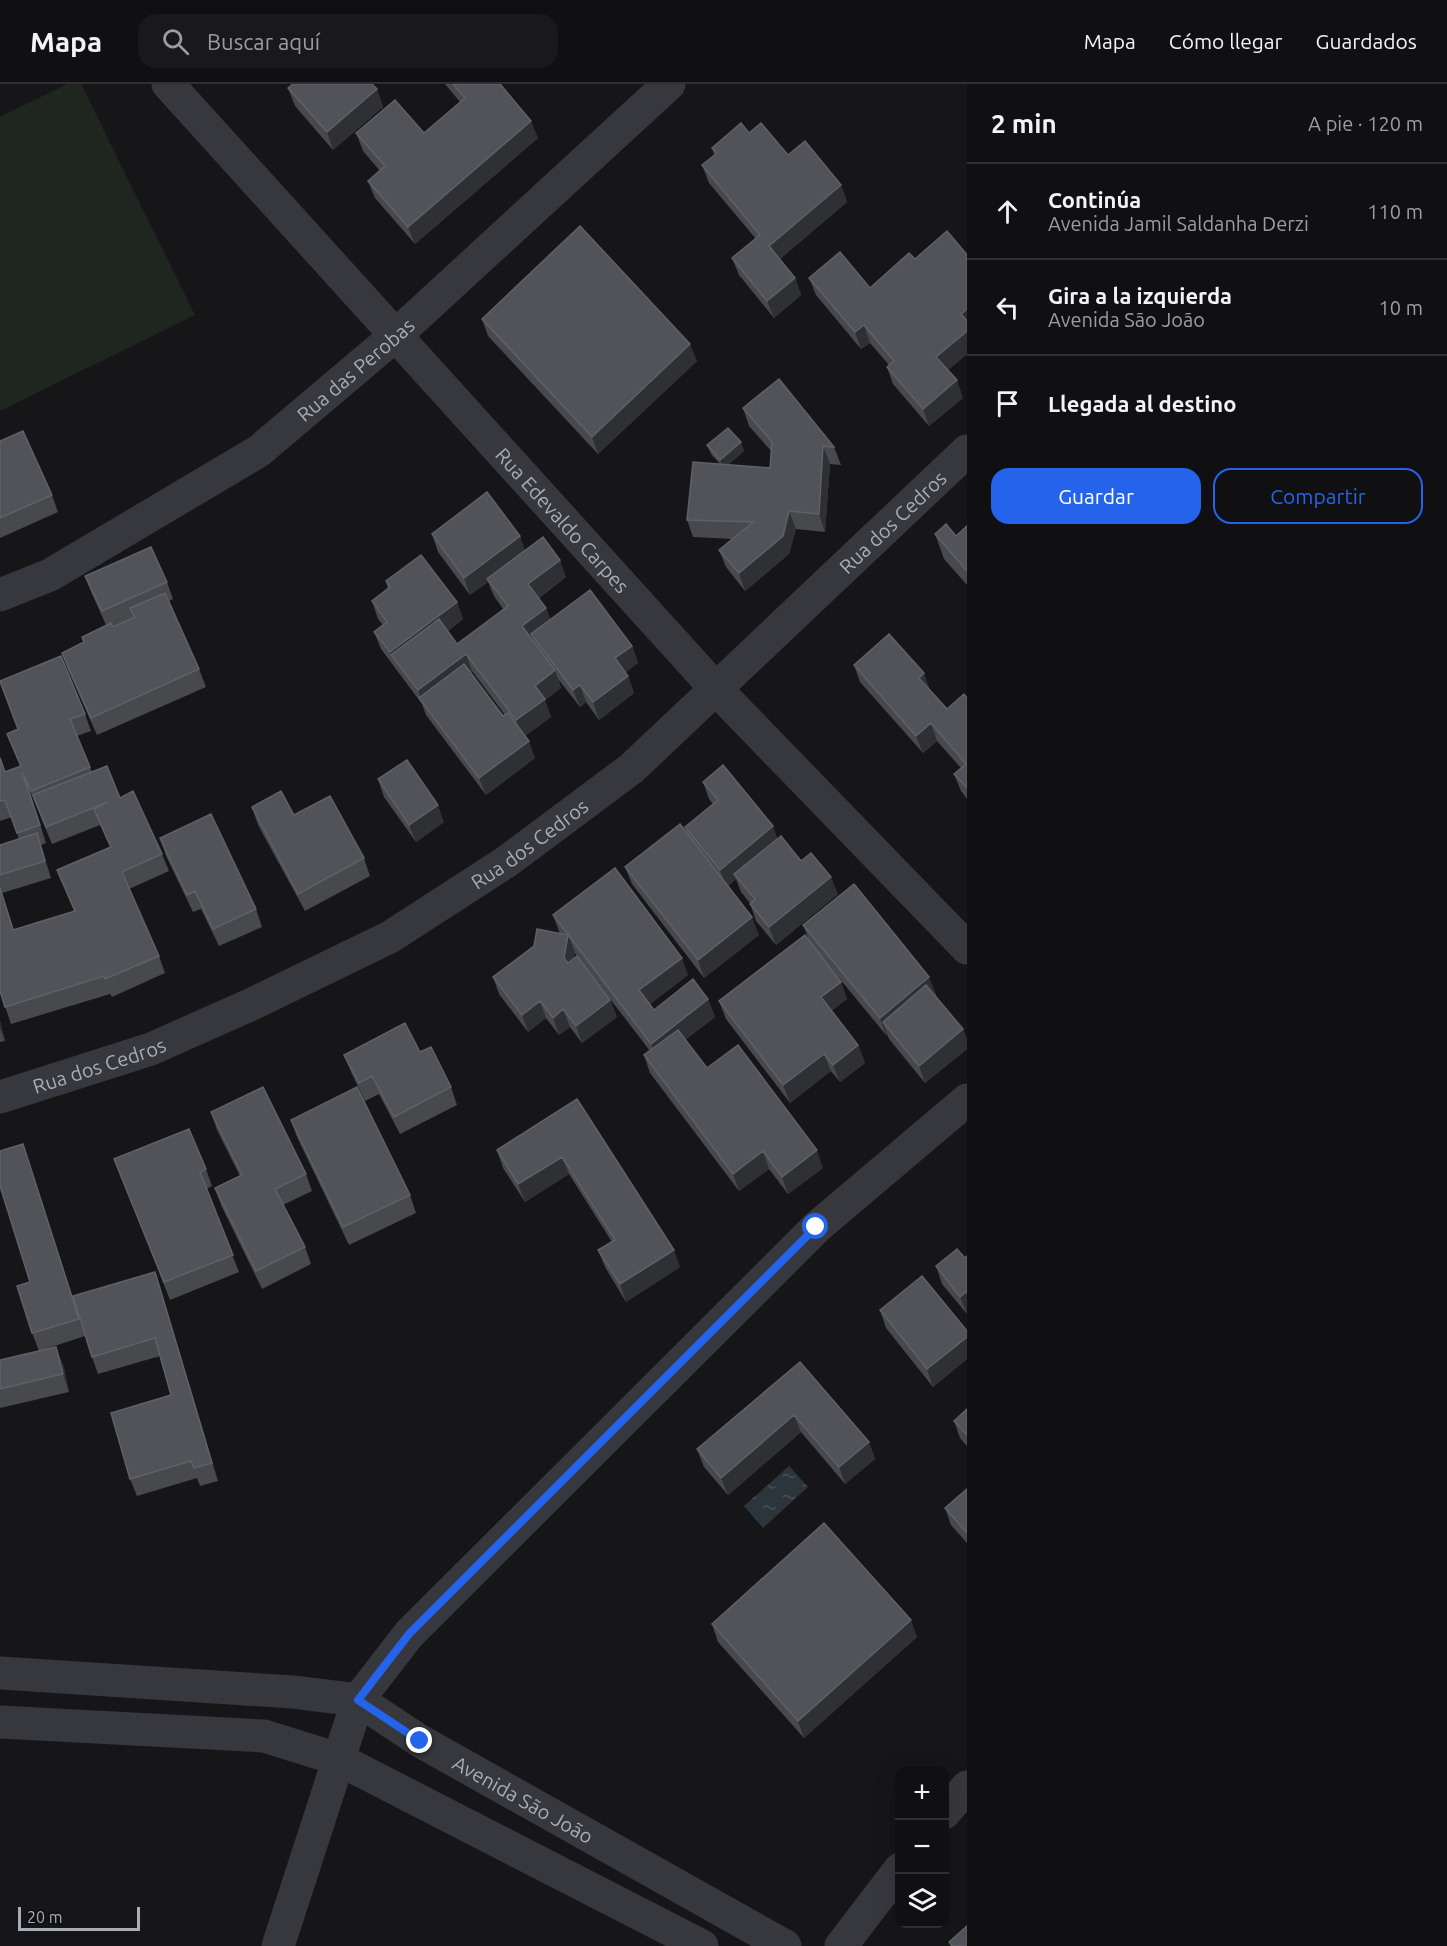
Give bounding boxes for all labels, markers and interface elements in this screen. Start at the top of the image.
search box [138,14,558,68]
icon: search [159,25,192,58]
text: Mapa [30,26,102,57]
text: Buscar aquí [207,29,320,54]
text: Mapa [1084,29,1136,53]
text: Cómo llegar [1169,29,1283,53]
text: Guardados [1316,29,1417,53]
text: 2 min [991,109,1057,138]
text: A pie · 120 m [1308,112,1423,135]
text: Continúa [1048,187,1141,212]
icon: ahead [991,195,1024,228]
text: 110 m [1367,200,1423,223]
text: Avenida Jamil Saldanha Derzi [1048,212,1309,235]
text: Gira a la izquierda [1048,283,1232,308]
icon: left [991,291,1024,324]
text: 10 m [1379,296,1423,319]
text: Avenida São João [1048,308,1205,331]
street label: Rua das Perobas [292,313,418,426]
icon: arrive [991,387,1024,420]
text: Llegada al destino [1048,391,1236,416]
street label: Rua Edevaldo Carpes [491,443,634,597]
street label: Rua dos Cedros [834,466,950,578]
button: Guardar [991,468,1201,524]
button: Compartir [1213,468,1423,524]
street label: Rua dos Cedros [466,794,592,893]
street label: Rua dos Cedros [30,1032,169,1097]
route start [802,1213,828,1239]
route end [406,1727,432,1753]
street label: Avenida São João [449,1751,597,1848]
map controls [895,1766,949,1928]
button: + [895,1766,949,1820]
button: − [895,1820,949,1874]
button: layers [895,1874,949,1928]
scale bar [18,1904,140,1932]
text: 20 m [27,1908,63,1926]

